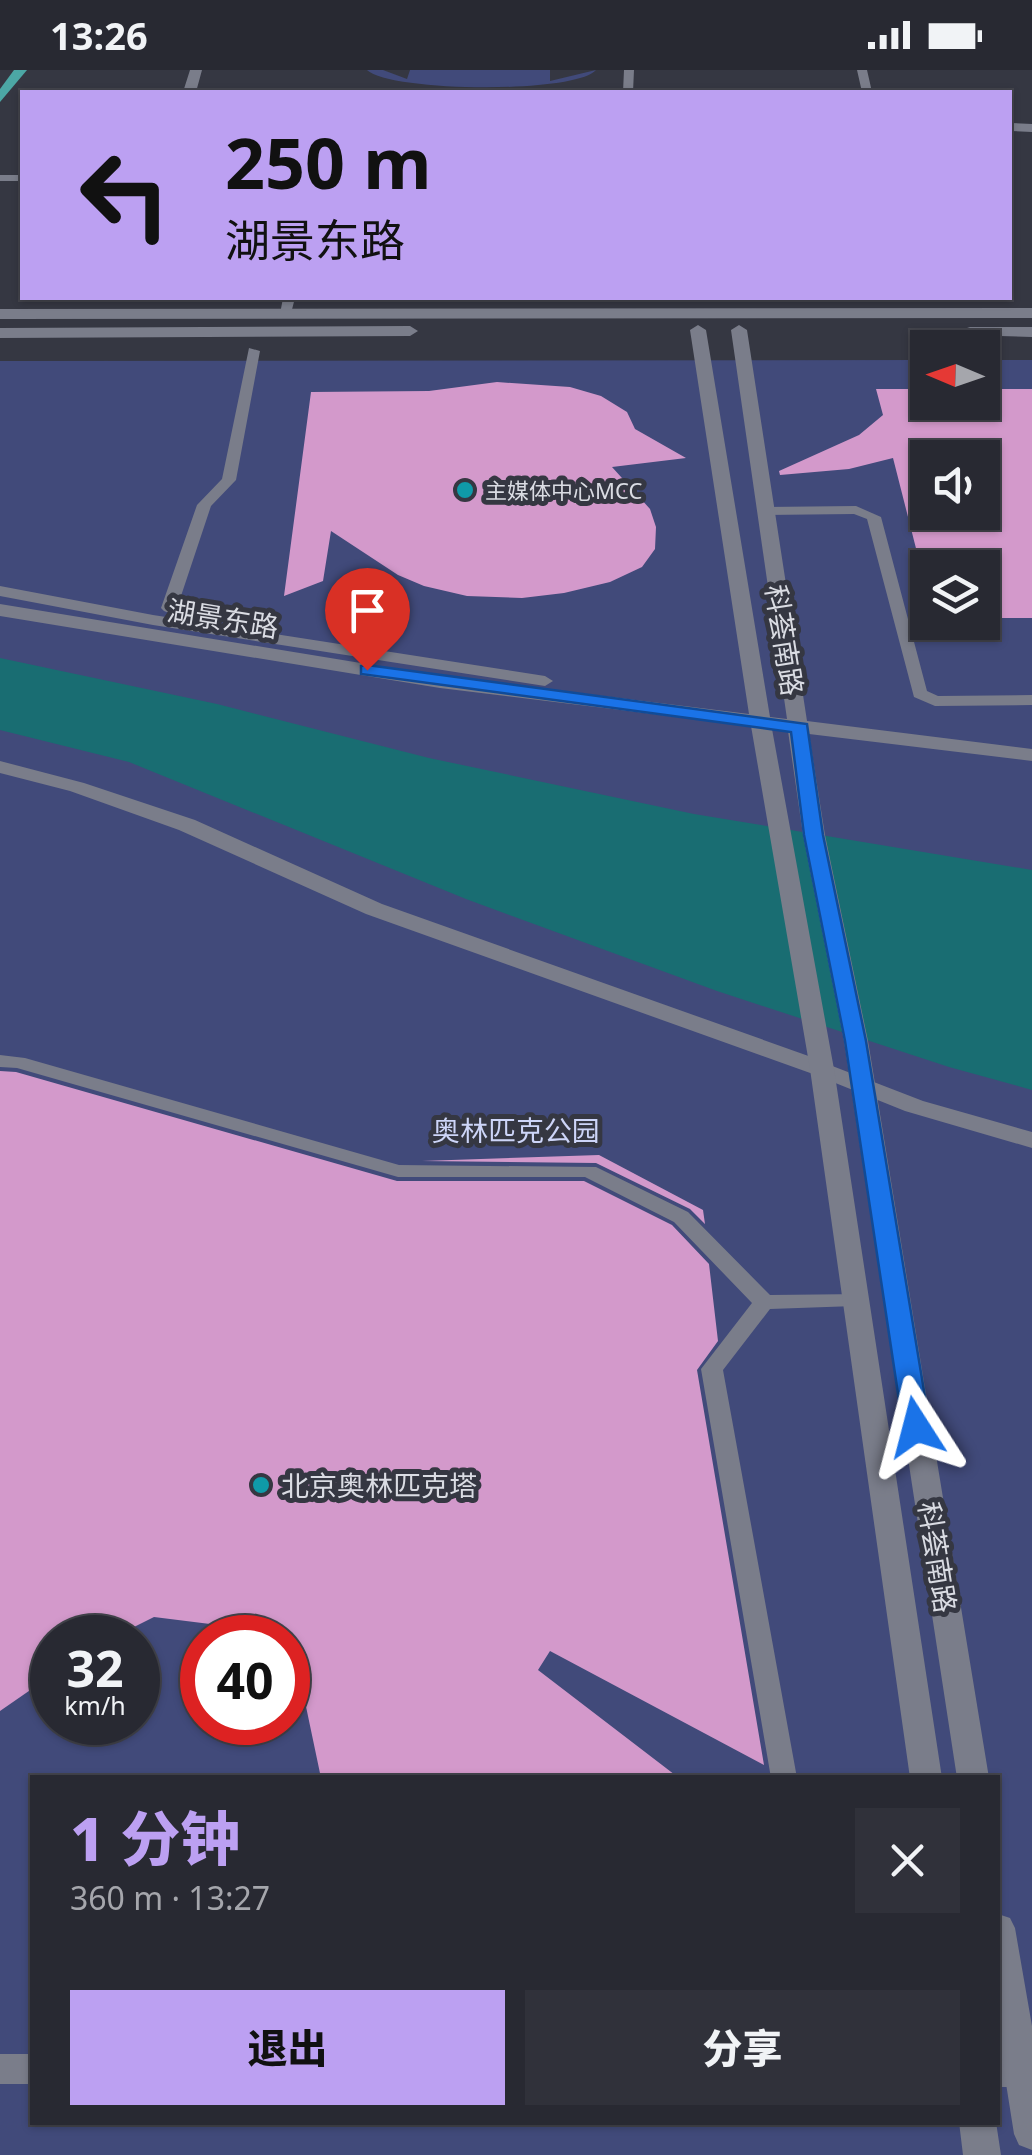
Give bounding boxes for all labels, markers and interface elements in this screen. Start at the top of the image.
text: 13:26 [50,9,148,61]
text: 250 m [225,114,432,210]
icon: left [60,130,190,260]
text: 湖景东路 [225,209,405,270]
north arrow [910,330,1000,420]
map controls [910,330,1000,640]
button: sound [910,440,1000,530]
place label: 主媒体中心MCC [485,475,642,505]
marker: 主媒体中心MCC [454,479,476,501]
button: layers [910,550,1000,640]
pin [325,568,410,671]
street label: 科荟南路 [757,582,813,698]
icon: arrive [340,583,395,638]
street label: 湖景东路 [165,590,281,646]
park label: 奥林匹克公园 [432,1111,600,1149]
position arrow [864,1375,968,1479]
place label: 北京奥林匹克塔 [281,1466,477,1504]
marker: 北京奥林匹克塔 [250,1474,272,1496]
street label: 科荟南路 [910,1499,966,1615]
speed limit sign: 40 [180,1615,310,1745]
text: 32 [66,1634,124,1702]
text: km/h [64,1688,126,1722]
text: 1 分钟 [70,1797,240,1879]
button: close [855,1808,960,1913]
text: 360 m · 13:27 [70,1876,270,1919]
button: 退出 [70,1990,505,2105]
button: 分享 [525,1990,960,2105]

